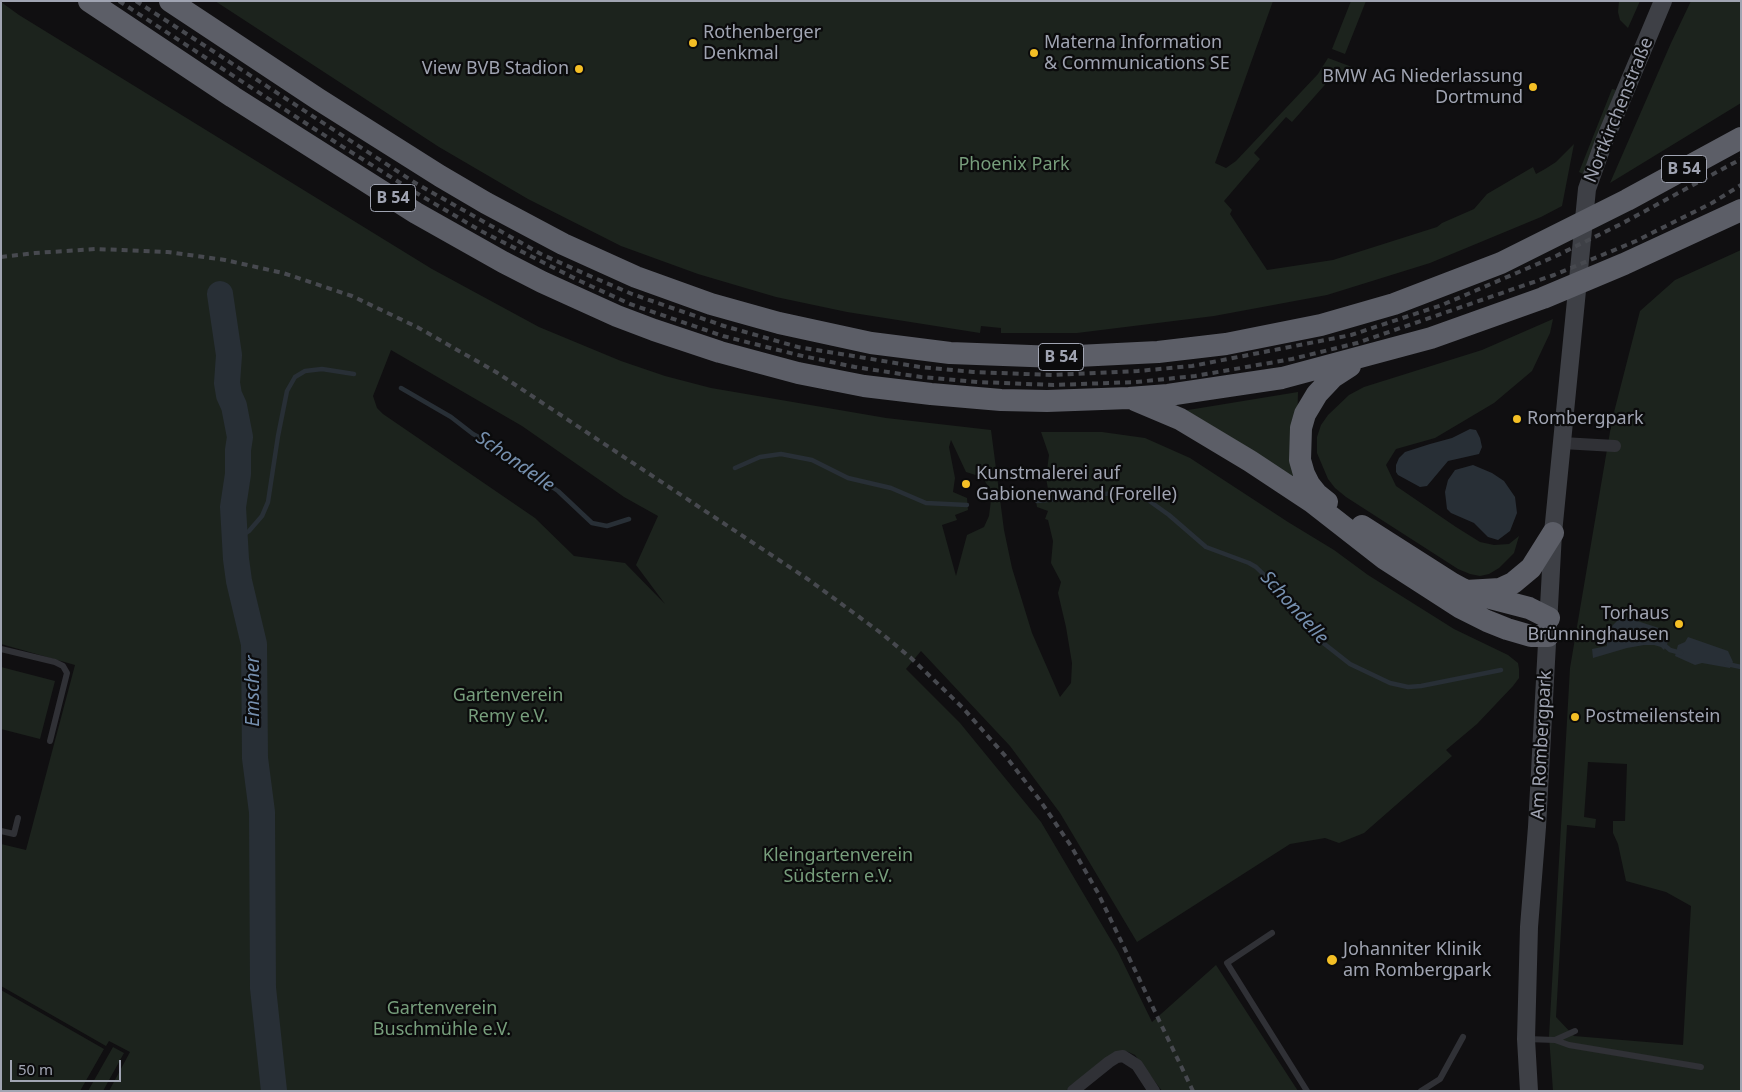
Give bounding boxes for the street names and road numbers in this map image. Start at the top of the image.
street label: Nortkirchenstraße [1580,34,1658,186]
road number: B 54 [1662,156,1706,182]
road number: B 54 [370,184,416,212]
road number: B 54 [1038,344,1084,371]
street label: Am Rombergpark [1527,670,1557,820]

